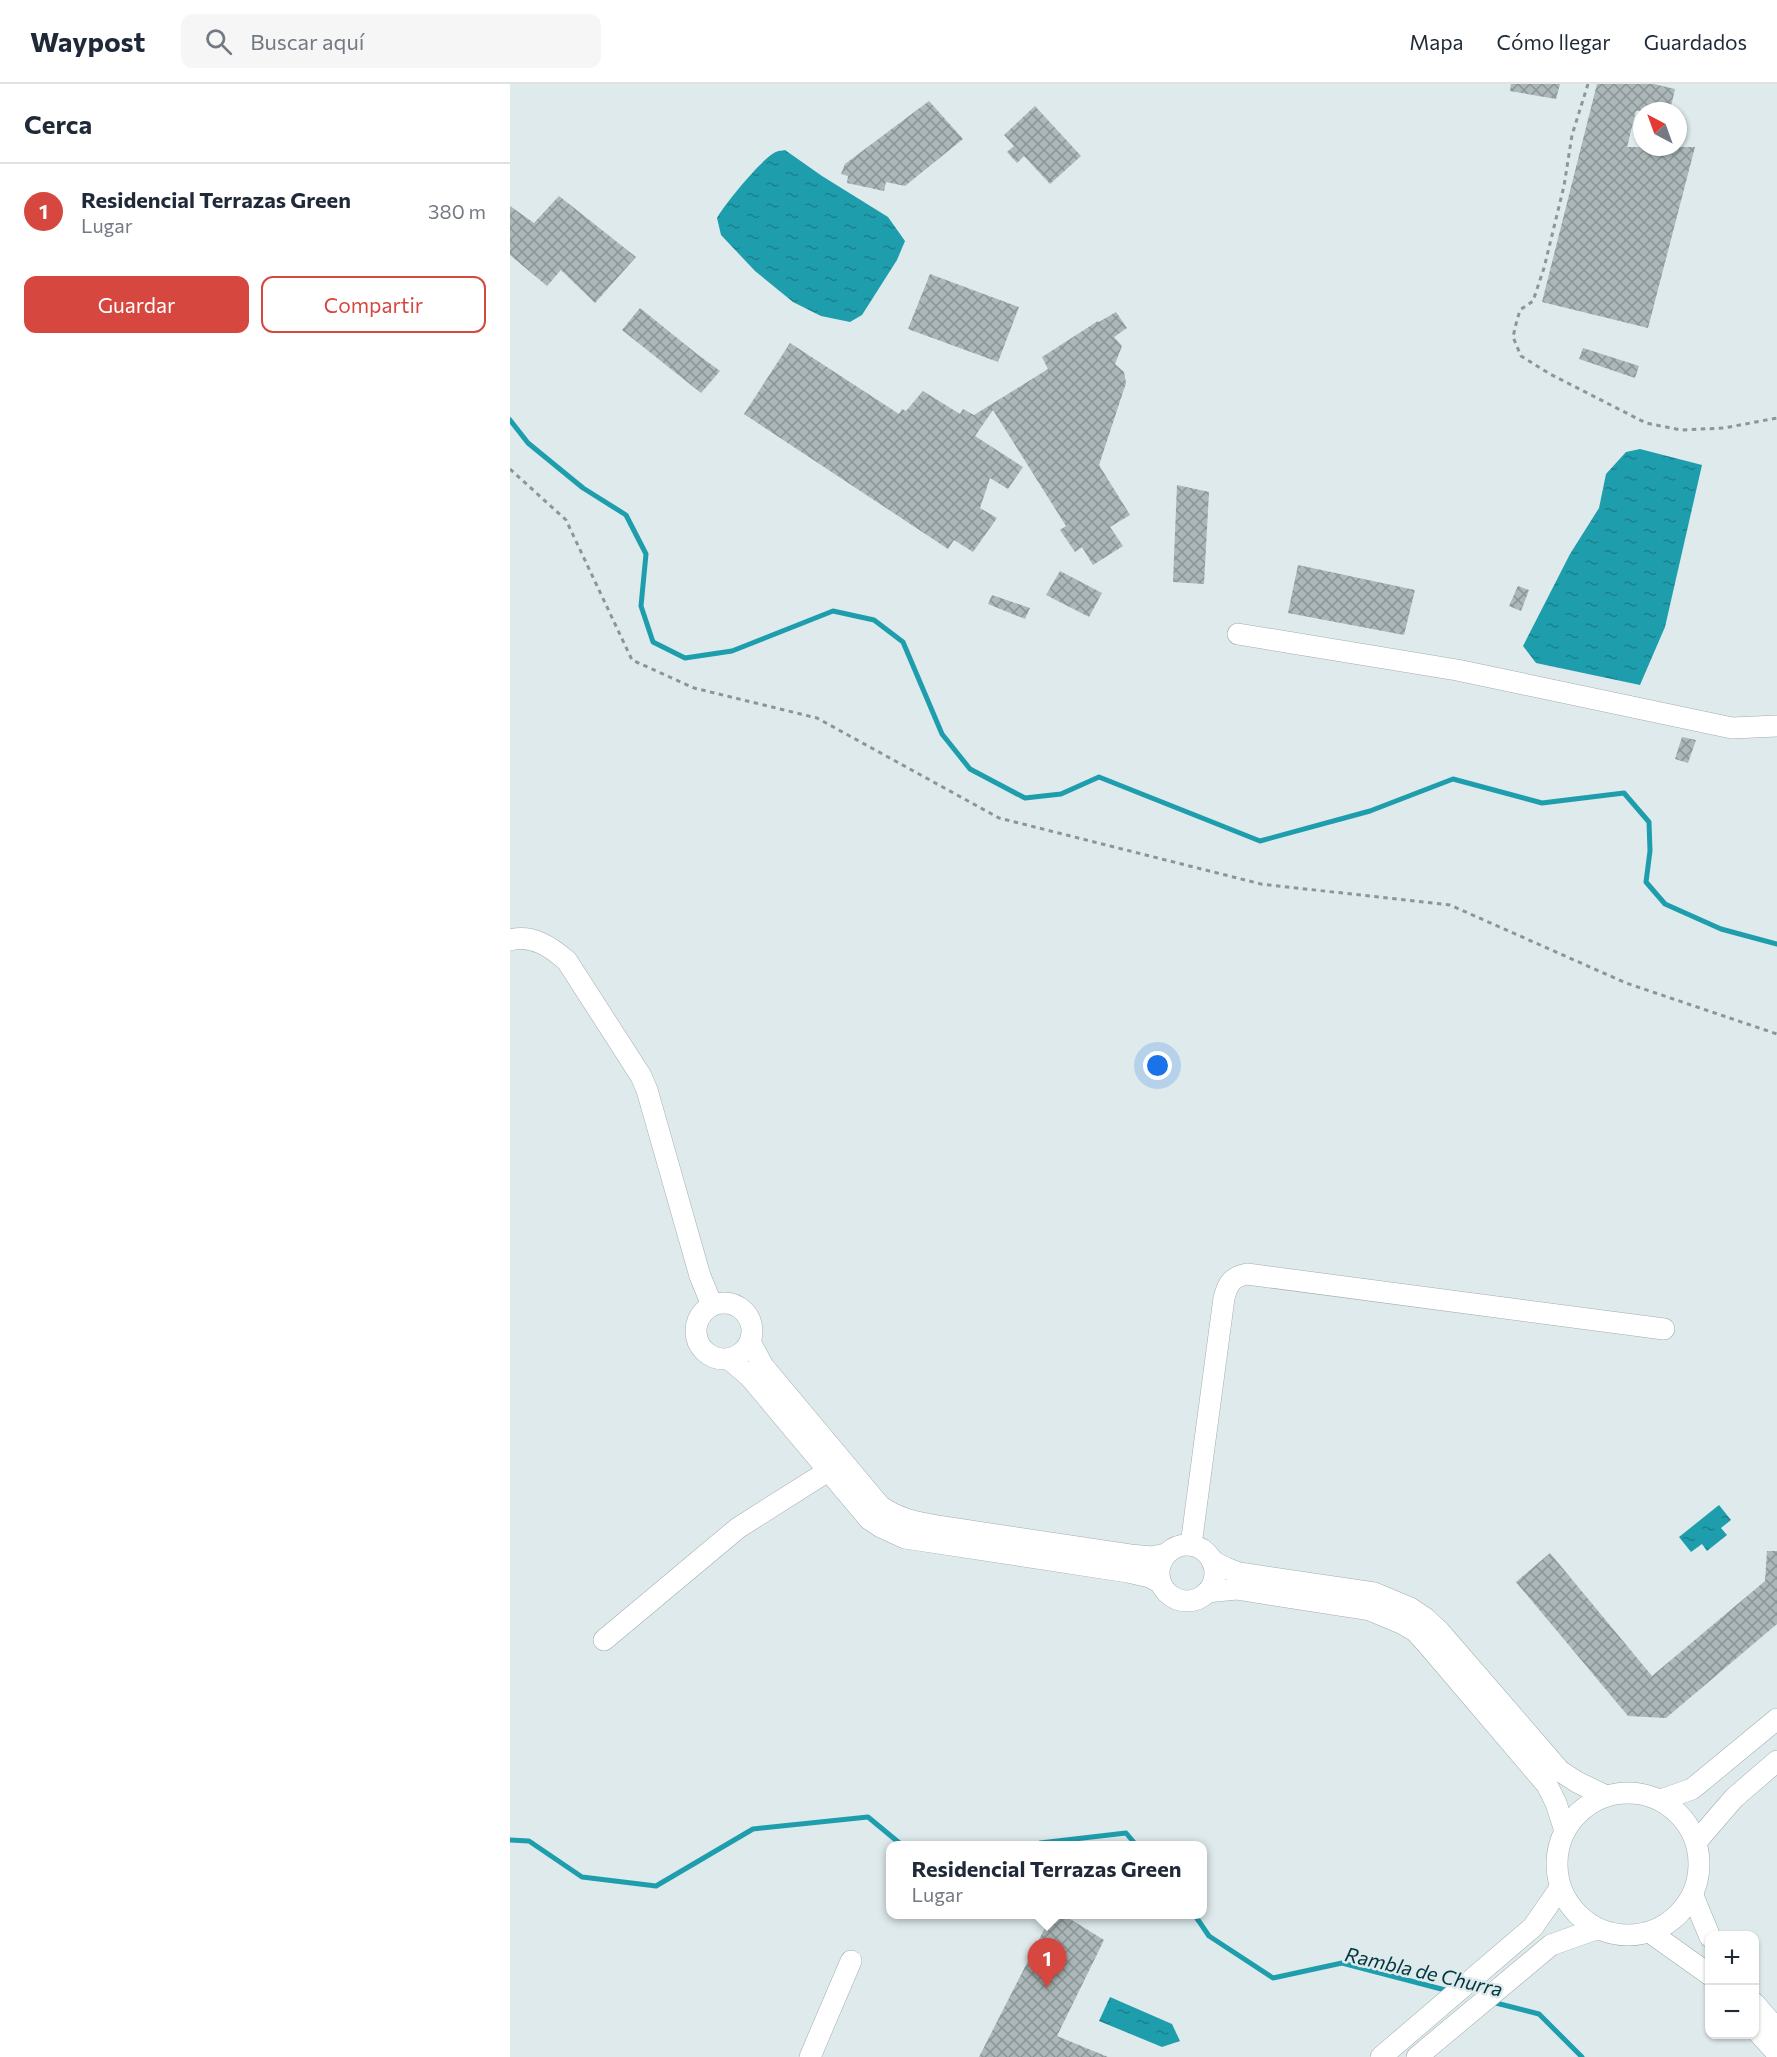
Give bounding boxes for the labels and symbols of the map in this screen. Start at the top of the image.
north arrow [1633,102,1687,156]
your location [1143,1051,1172,1080]
pin: 1 [1028,1938,1066,1988]
water label: Rambla de Churra [1343,1941,1505,2001]

